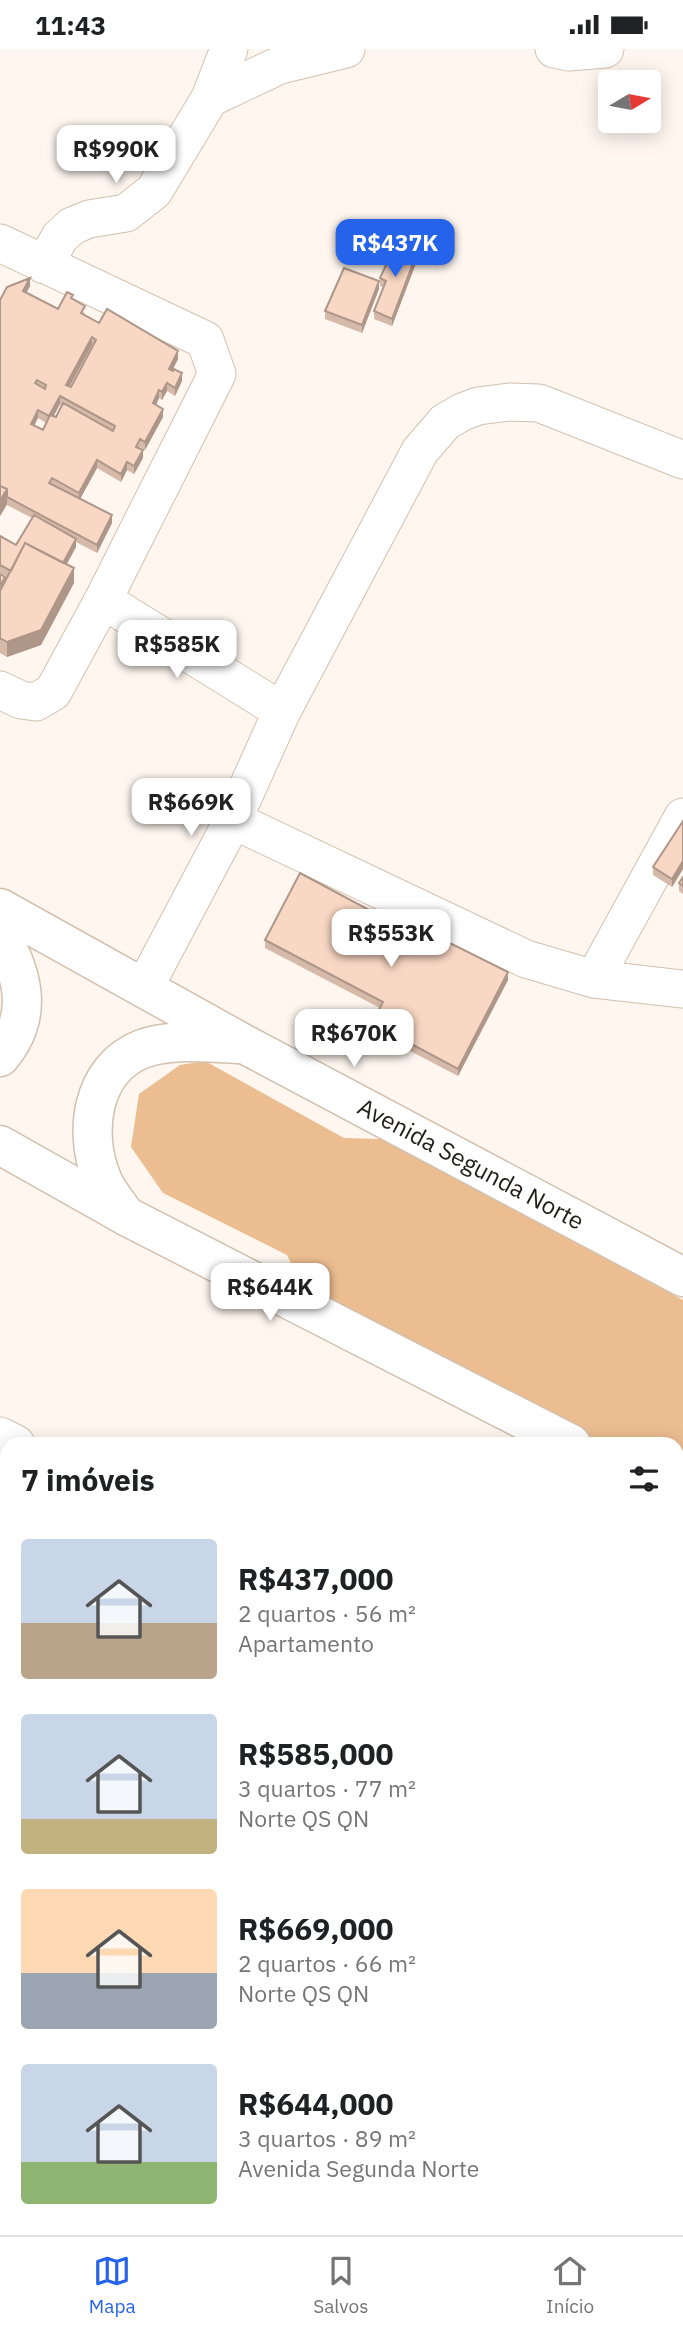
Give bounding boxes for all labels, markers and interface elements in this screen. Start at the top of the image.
text: 11:43 [35,8,106,42]
north arrow [598,70,662,133]
map controls [598,70,661,133]
pin: R$990K [59,125,173,185]
text: R$990K [73,133,159,163]
pin: R$437K [338,219,452,279]
text: R$437K [352,227,438,257]
pin: R$585K [120,621,234,680]
text: R$585K [134,628,220,658]
pin: R$669K [134,779,248,838]
text: R$669K [148,786,234,816]
pin: R$553K [334,909,448,969]
text: R$553K [348,917,434,947]
pin: R$670K [297,1009,411,1069]
text: R$670K [311,1017,397,1047]
street label: Avenida Segunda Norte [352,1090,590,1237]
pin: R$644K [213,1263,327,1323]
text: R$644K [227,1271,313,1301]
text: 7 imóveis [21,1460,155,1499]
icon: filters [625,1460,663,1498]
text: R$437,000 [238,1559,394,1598]
icon: home [77,1567,161,1651]
text: 2 quartos · 56 m² [238,1598,416,1628]
text: Apartamento [238,1628,374,1658]
text: R$585,000 [238,1734,394,1773]
icon: home [77,1742,161,1826]
text: 3 quartos · 77 m² [238,1773,416,1803]
text: Norte QS QN [238,1803,369,1833]
text: R$669,000 [238,1909,394,1948]
icon: home [77,1917,161,2001]
text: 2 quartos · 66 m² [238,1948,416,1978]
text: Norte QS QN [238,1978,369,2008]
text: R$644,000 [238,2084,394,2123]
icon: home [77,2092,161,2176]
text: 3 quartos · 89 m² [238,2123,416,2153]
text: Avenida Segunda Norte [238,2153,479,2183]
tab: Mapa [89,2252,136,2318]
tab: Salvos [313,2252,368,2318]
tab: Início [546,2252,594,2318]

